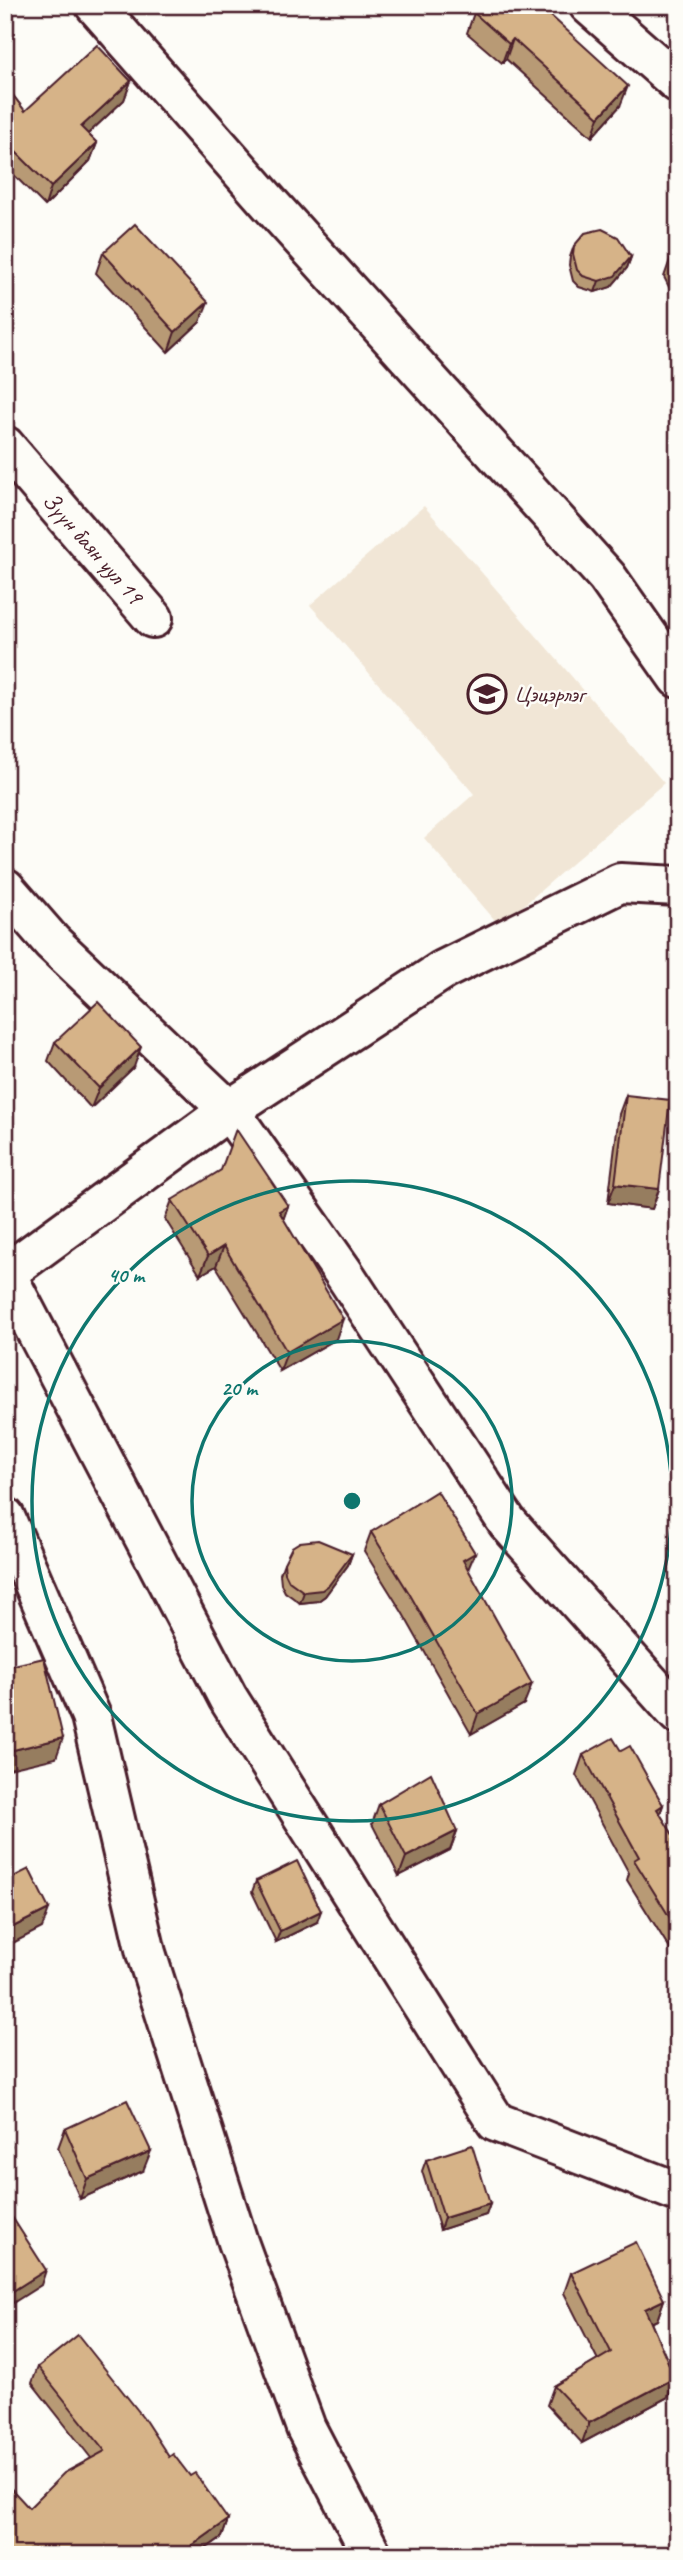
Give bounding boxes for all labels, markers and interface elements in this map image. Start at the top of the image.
street label: Зүүн баян уул 19 [36,486,151,612]
school or university icon: Цэцэрлэг [466,673,508,715]
place label: Цэцэрлэг [514,679,588,709]
text: 40 m [108,1262,146,1288]
text: 20 m [221,1375,259,1401]
centre of rings [340,1489,364,1513]

